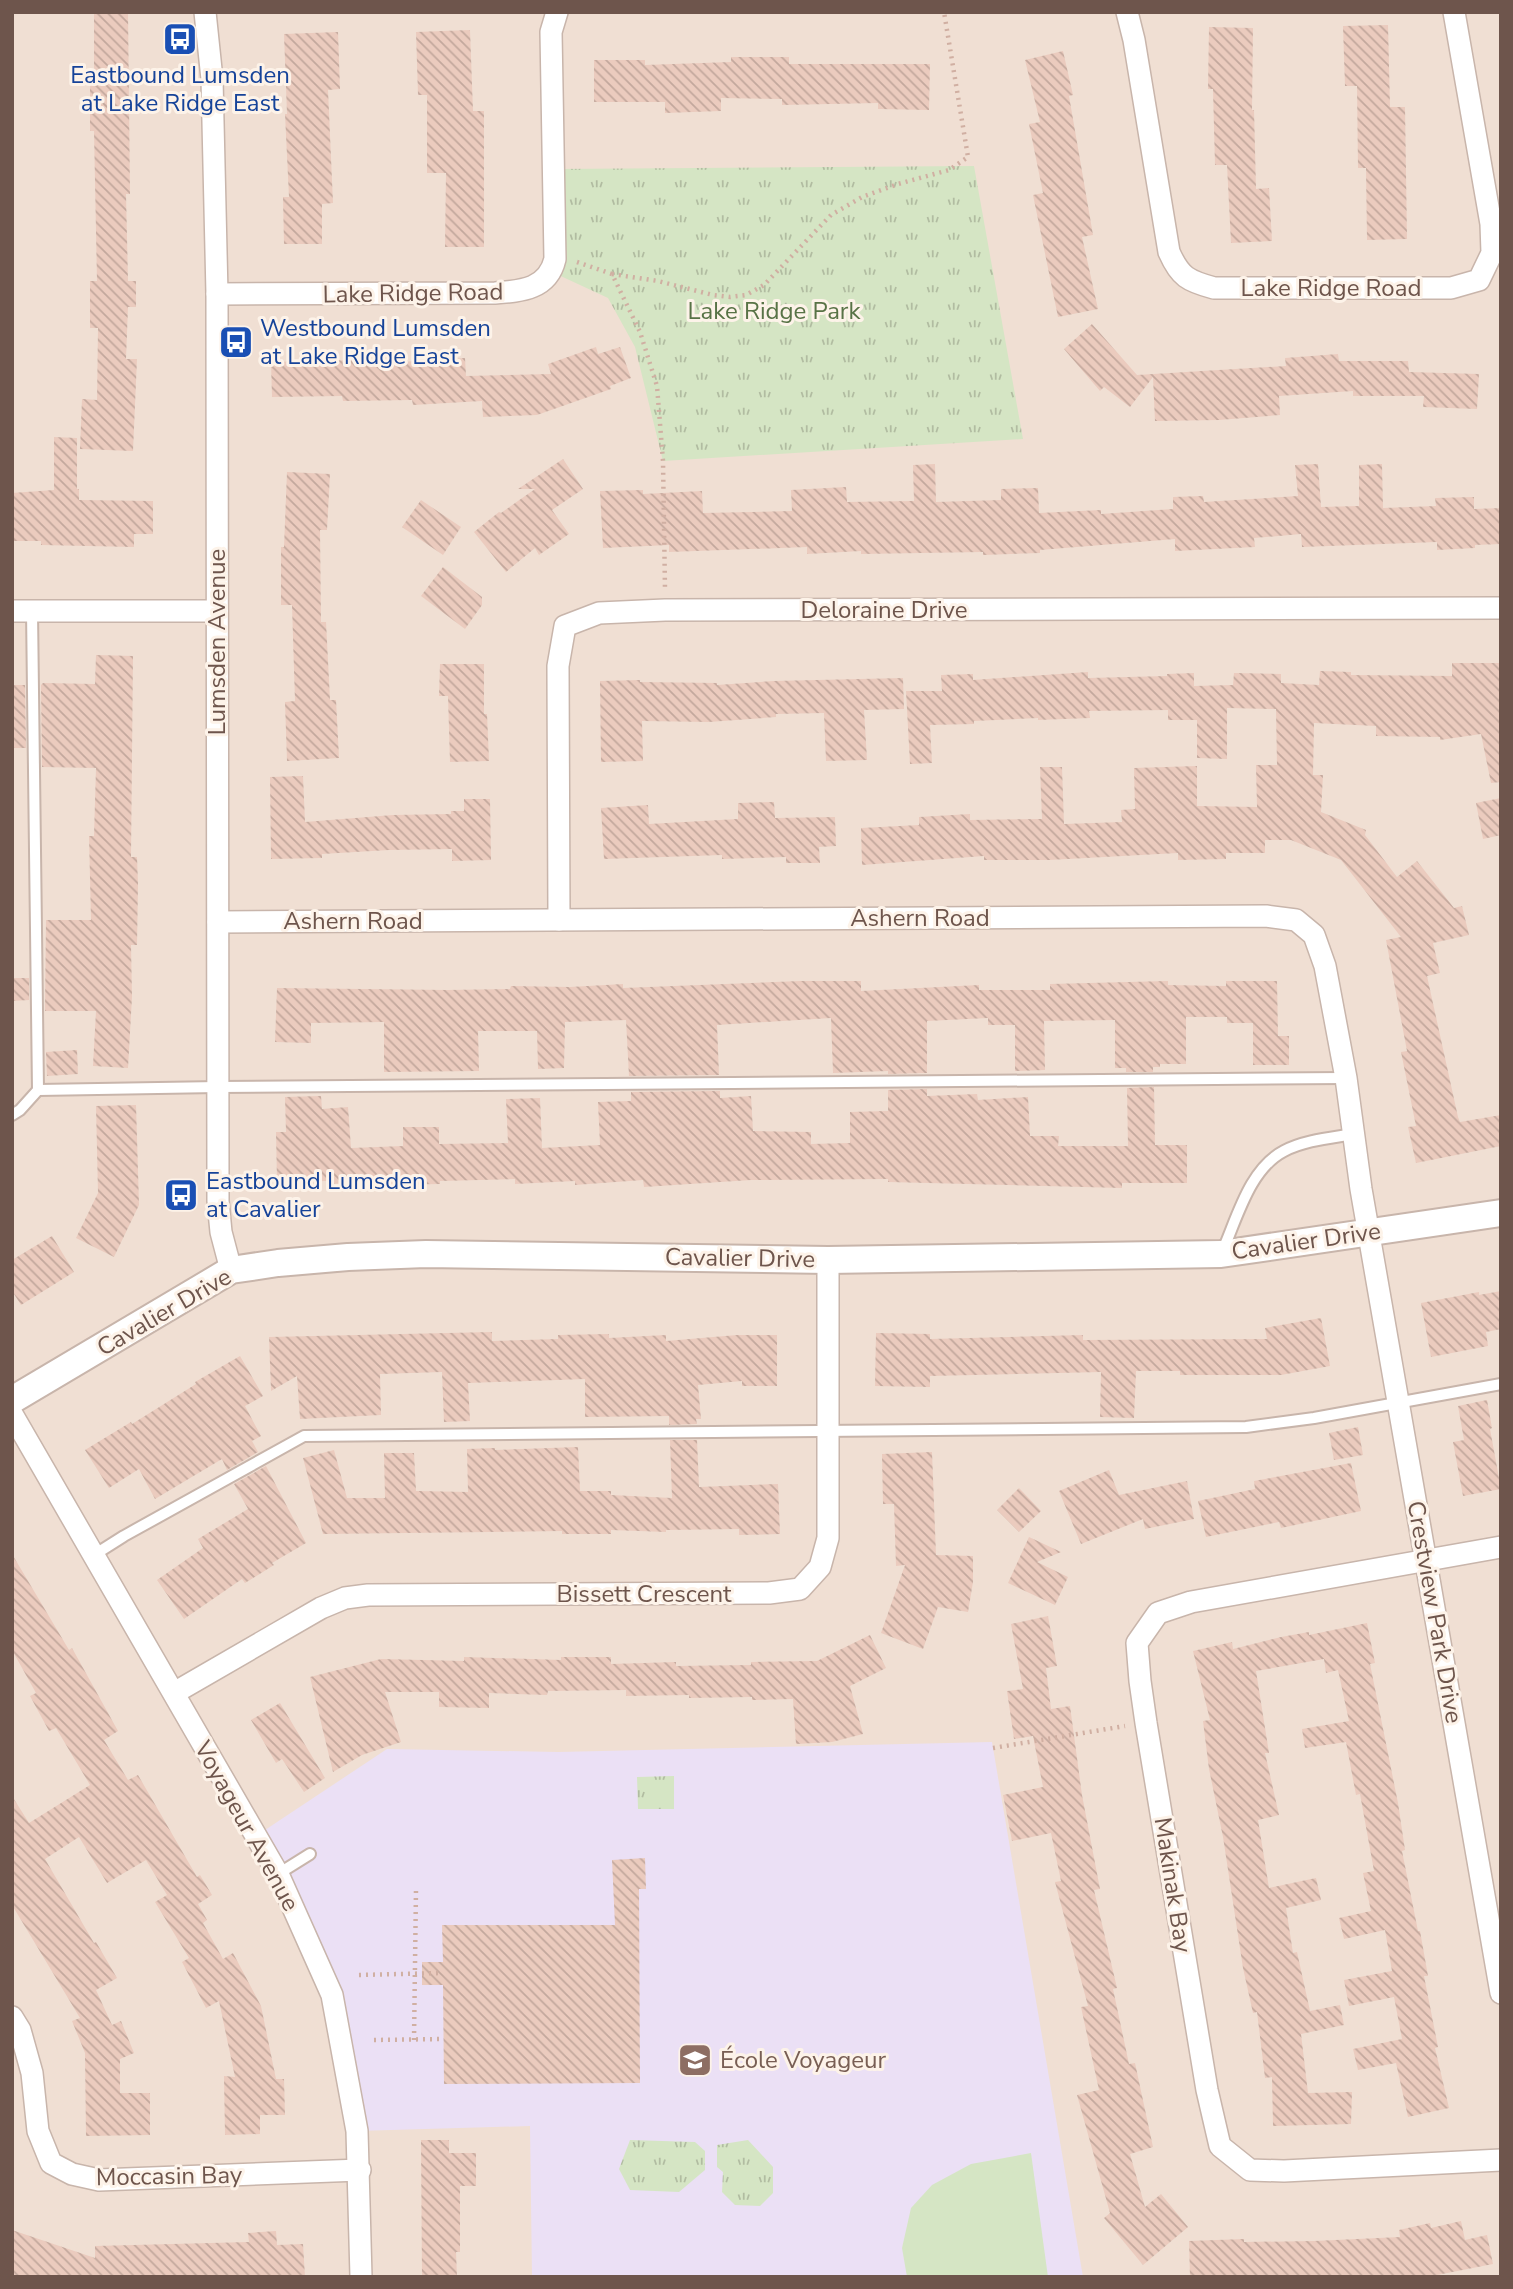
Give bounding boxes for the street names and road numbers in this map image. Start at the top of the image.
street label: Lake Ridge Road [1241,272,1421,304]
street label: Lake Ridge Road [322,275,504,311]
street label: Lumsden Avenue [201,549,233,735]
street label: Deloraine Drive [800,594,968,626]
street label: Ashern Road [850,902,990,934]
street label: Ashern Road [283,905,423,937]
street label: Cavalier Drive [1229,1215,1383,1267]
street label: Cavalier Drive [665,1241,815,1275]
street label: Cavalier Drive [91,1261,237,1363]
street label: Crestview Park Drive [1400,1498,1470,1726]
street label: Bissett Crescent [557,1578,732,1610]
street label: Voyageur Avenue [187,1734,307,1917]
street label: Makinak Bay [1147,1815,1200,1956]
street label: Moccasin Bay [95,2159,243,2193]

